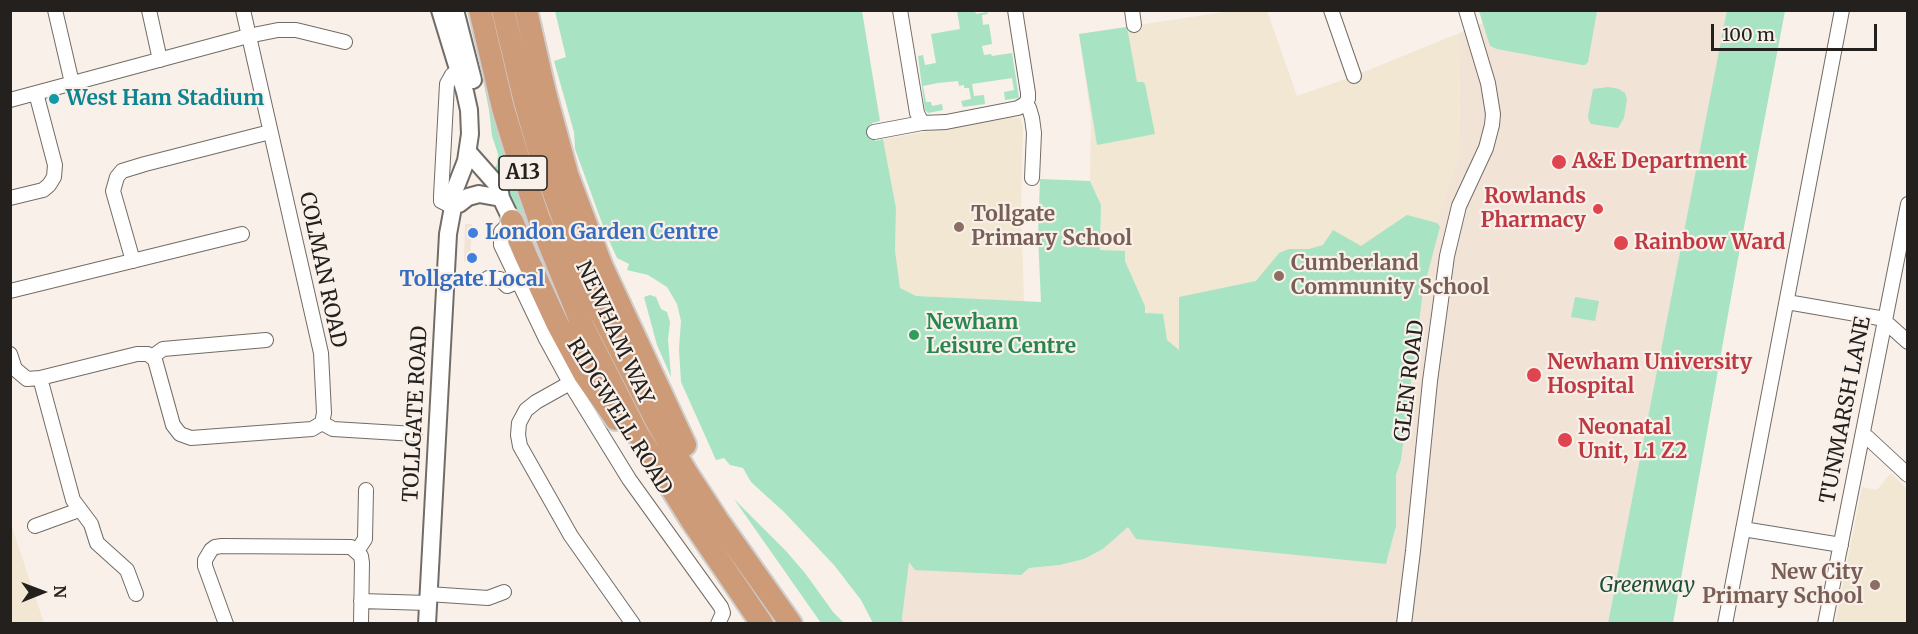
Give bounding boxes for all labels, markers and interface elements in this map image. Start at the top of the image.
scale bar [1714,12,1880,50]
text: 100 m [1722,23,1775,46]
place label: West Ham Stadium [66,86,264,112]
marker: West Ham Stadium [47,92,61,106]
place label: A&E Department [1572,149,1747,175]
marker: A&E Department [1550,153,1568,171]
road number: A13 [499,156,547,190]
place label: Rowlands Pharmacy [1481,184,1586,234]
street label: COLMAN ROAD [293,190,351,350]
place label: Tollgate Primary School [971,202,1132,252]
marker: Rowlands Pharmacy [1591,202,1605,216]
place label: London Garden Centre [485,220,718,246]
marker: Tollgate Primary School [952,220,966,234]
marker: London Garden Centre [466,226,480,240]
place label: Rainbow Ward [1634,230,1785,256]
marker: Rainbow Ward [1612,234,1630,252]
marker: Tollgate Local [465,251,479,265]
place label: Cumberland Community School [1291,251,1489,301]
street label: NEWHAM WAY [570,257,658,409]
place label: Tollgate Local [399,267,545,293]
marker: Cumberland Community School [1272,269,1286,283]
place label: Newham Leisure Centre [926,310,1076,360]
street label: TUNMARSH LANE [1816,314,1876,506]
street label: GLEN ROAD [1390,319,1430,443]
street label: TOLLGATE ROAD [399,325,433,503]
marker: Newham Leisure Centre [907,328,921,342]
street label: RIDGWELL ROAD [561,334,677,500]
place label: Newham University Hospital [1547,350,1752,400]
marker: Newham University Hospital [1525,366,1543,384]
place label: Neonatal Unit, L1 Z2 [1578,415,1687,465]
marker: Neonatal Unit, L1 Z2 [1556,431,1574,449]
place label: New City Primary School [1702,560,1863,610]
north arrow [12,562,72,622]
park label: Greenway [1599,573,1695,599]
marker: New City Primary School [1868,578,1882,592]
text: N [50,585,70,598]

